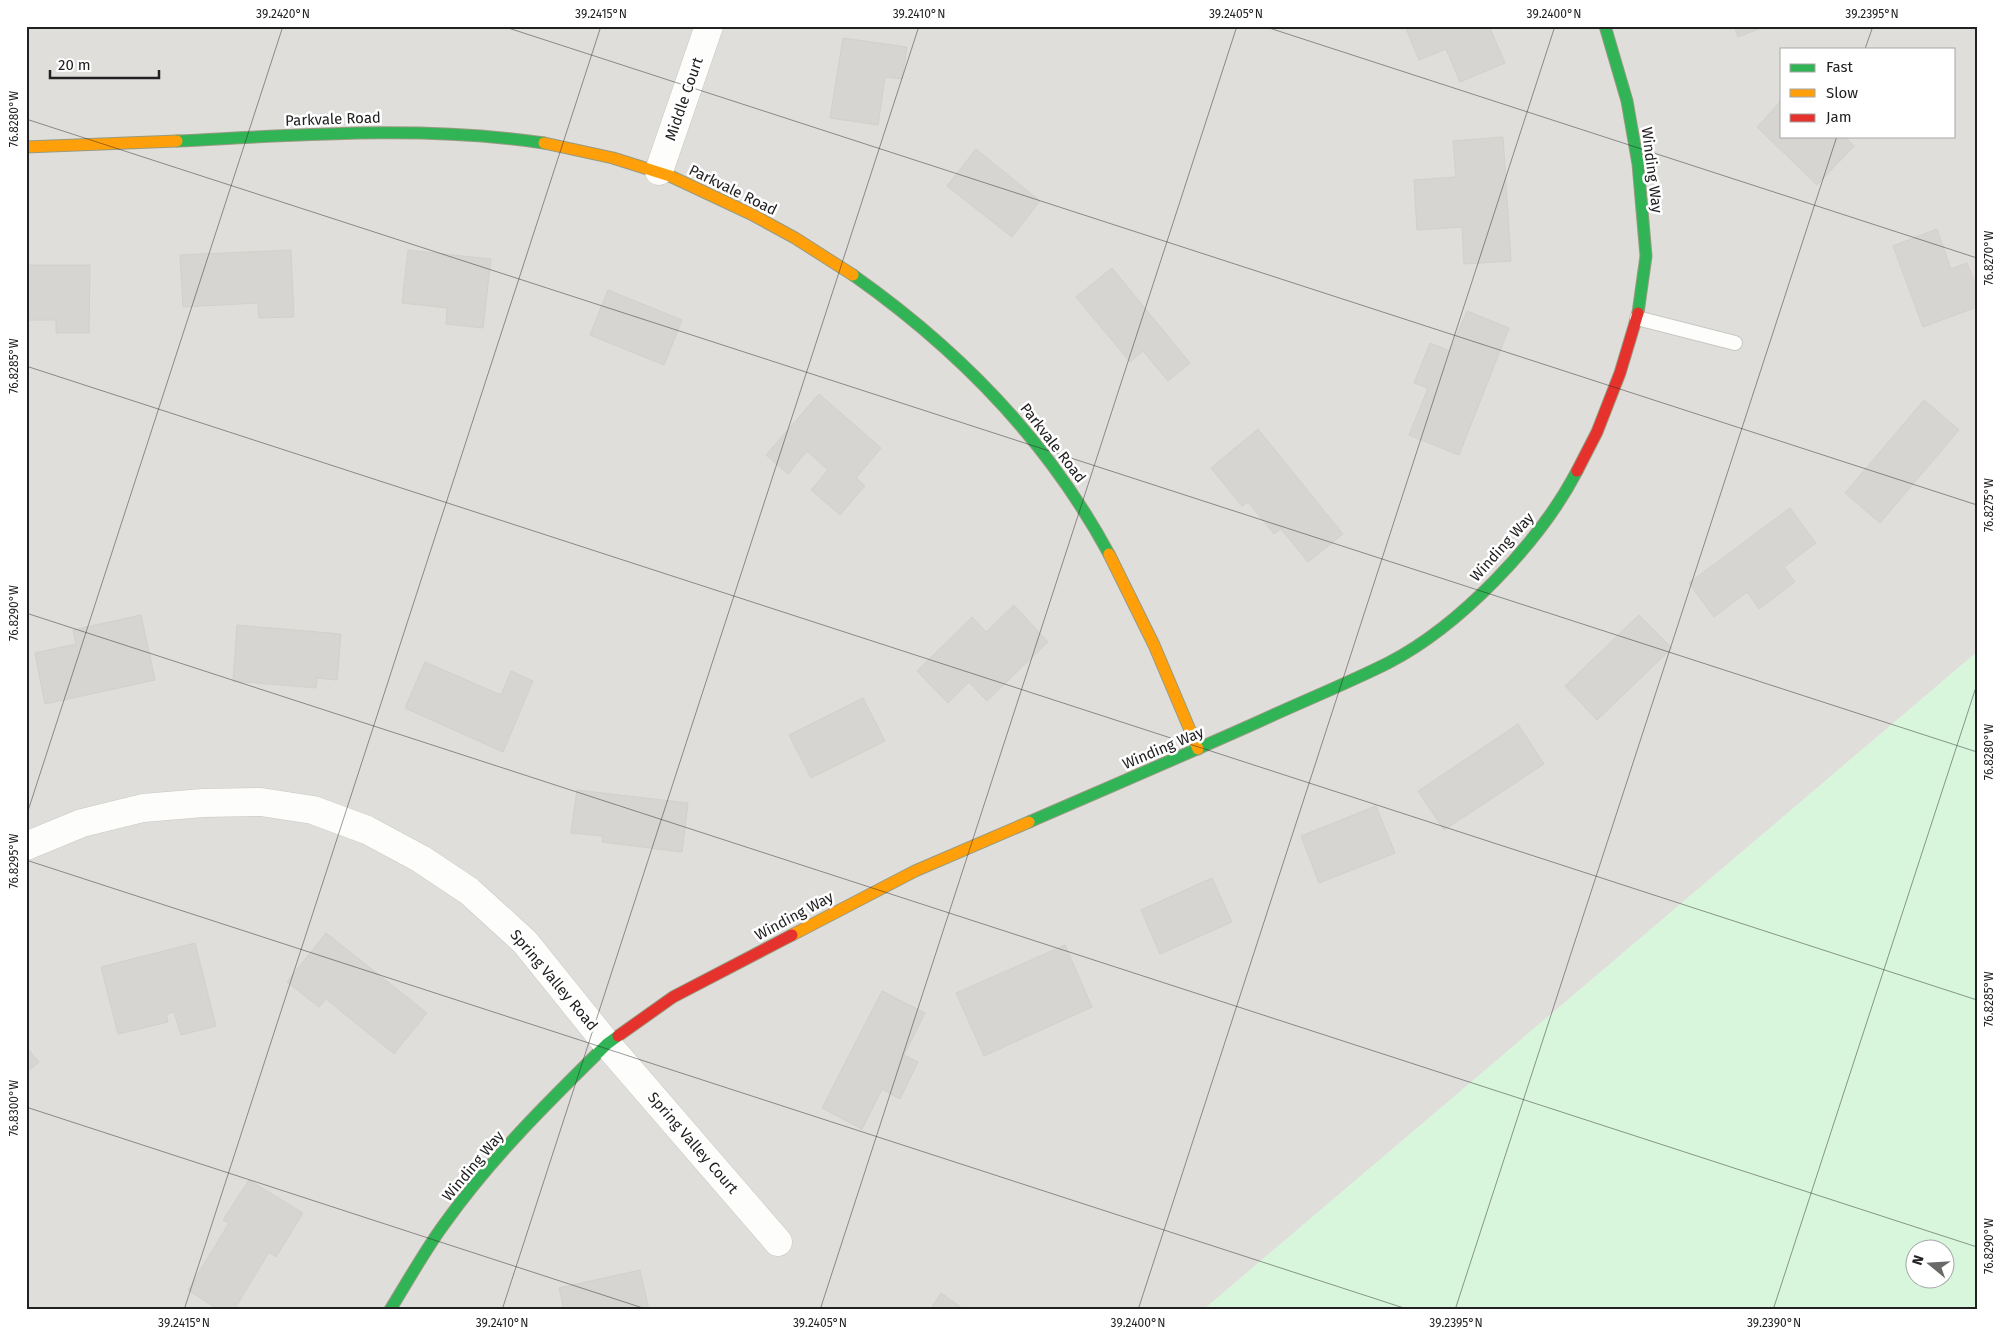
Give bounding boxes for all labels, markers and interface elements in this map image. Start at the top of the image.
text: 39.2420°N [256,7,310,21]
text: 39.2415°N [575,7,627,21]
text: 39.2410°N [893,7,945,21]
text: 39.2405°N [1209,7,1263,21]
text: 39.2400°N [1527,7,1581,21]
text: 39.2395°N [1845,7,1899,21]
scale bar [50,48,159,80]
legend [1780,48,1956,138]
street label: Middle Court [661,54,707,143]
text: 20 m [58,56,91,74]
text: Fast [1826,58,1853,76]
text: Slow [1826,84,1858,102]
text: 76.8280°W [7,91,21,147]
street label: Parkvale Road [285,108,381,130]
text: Jam [1826,108,1852,126]
street label: Winding Way [1638,126,1666,215]
street label: Parkvale Road [686,161,780,219]
text: 76.8270°W [1982,231,1996,285]
text: 76.8285°W [7,338,21,394]
street label: Parkvale Road [1016,400,1090,486]
text: 76.8275°W [1982,478,1996,532]
street label: Winding Way [1466,508,1538,585]
text: 76.8290°W [7,585,21,641]
street label: Winding Way [1120,723,1207,773]
text: 76.8280°W [1982,724,1996,780]
text: 76.8295°W [7,833,21,889]
street label: Winding Way [752,887,837,944]
street label: Spring Valley Road [507,926,601,1034]
text: 76.8285°W [1982,971,1996,1027]
text: 76.8300°W [7,1080,21,1136]
street label: Spring Valley Court [644,1089,742,1198]
street label: Winding Way [438,1127,508,1205]
text: 76.8290°W [1982,1218,1996,1274]
north arrow [1906,1238,1956,1288]
text: N [1909,1253,1928,1267]
text: 39.2415°N [158,1316,210,1330]
text: 39.2410°N [476,1316,528,1330]
text: 39.2405°N [793,1316,847,1330]
text: 39.2400°N [1111,1316,1165,1330]
text: 39.2395°N [1429,1316,1483,1330]
text: 39.2390°N [1747,1316,1801,1330]

